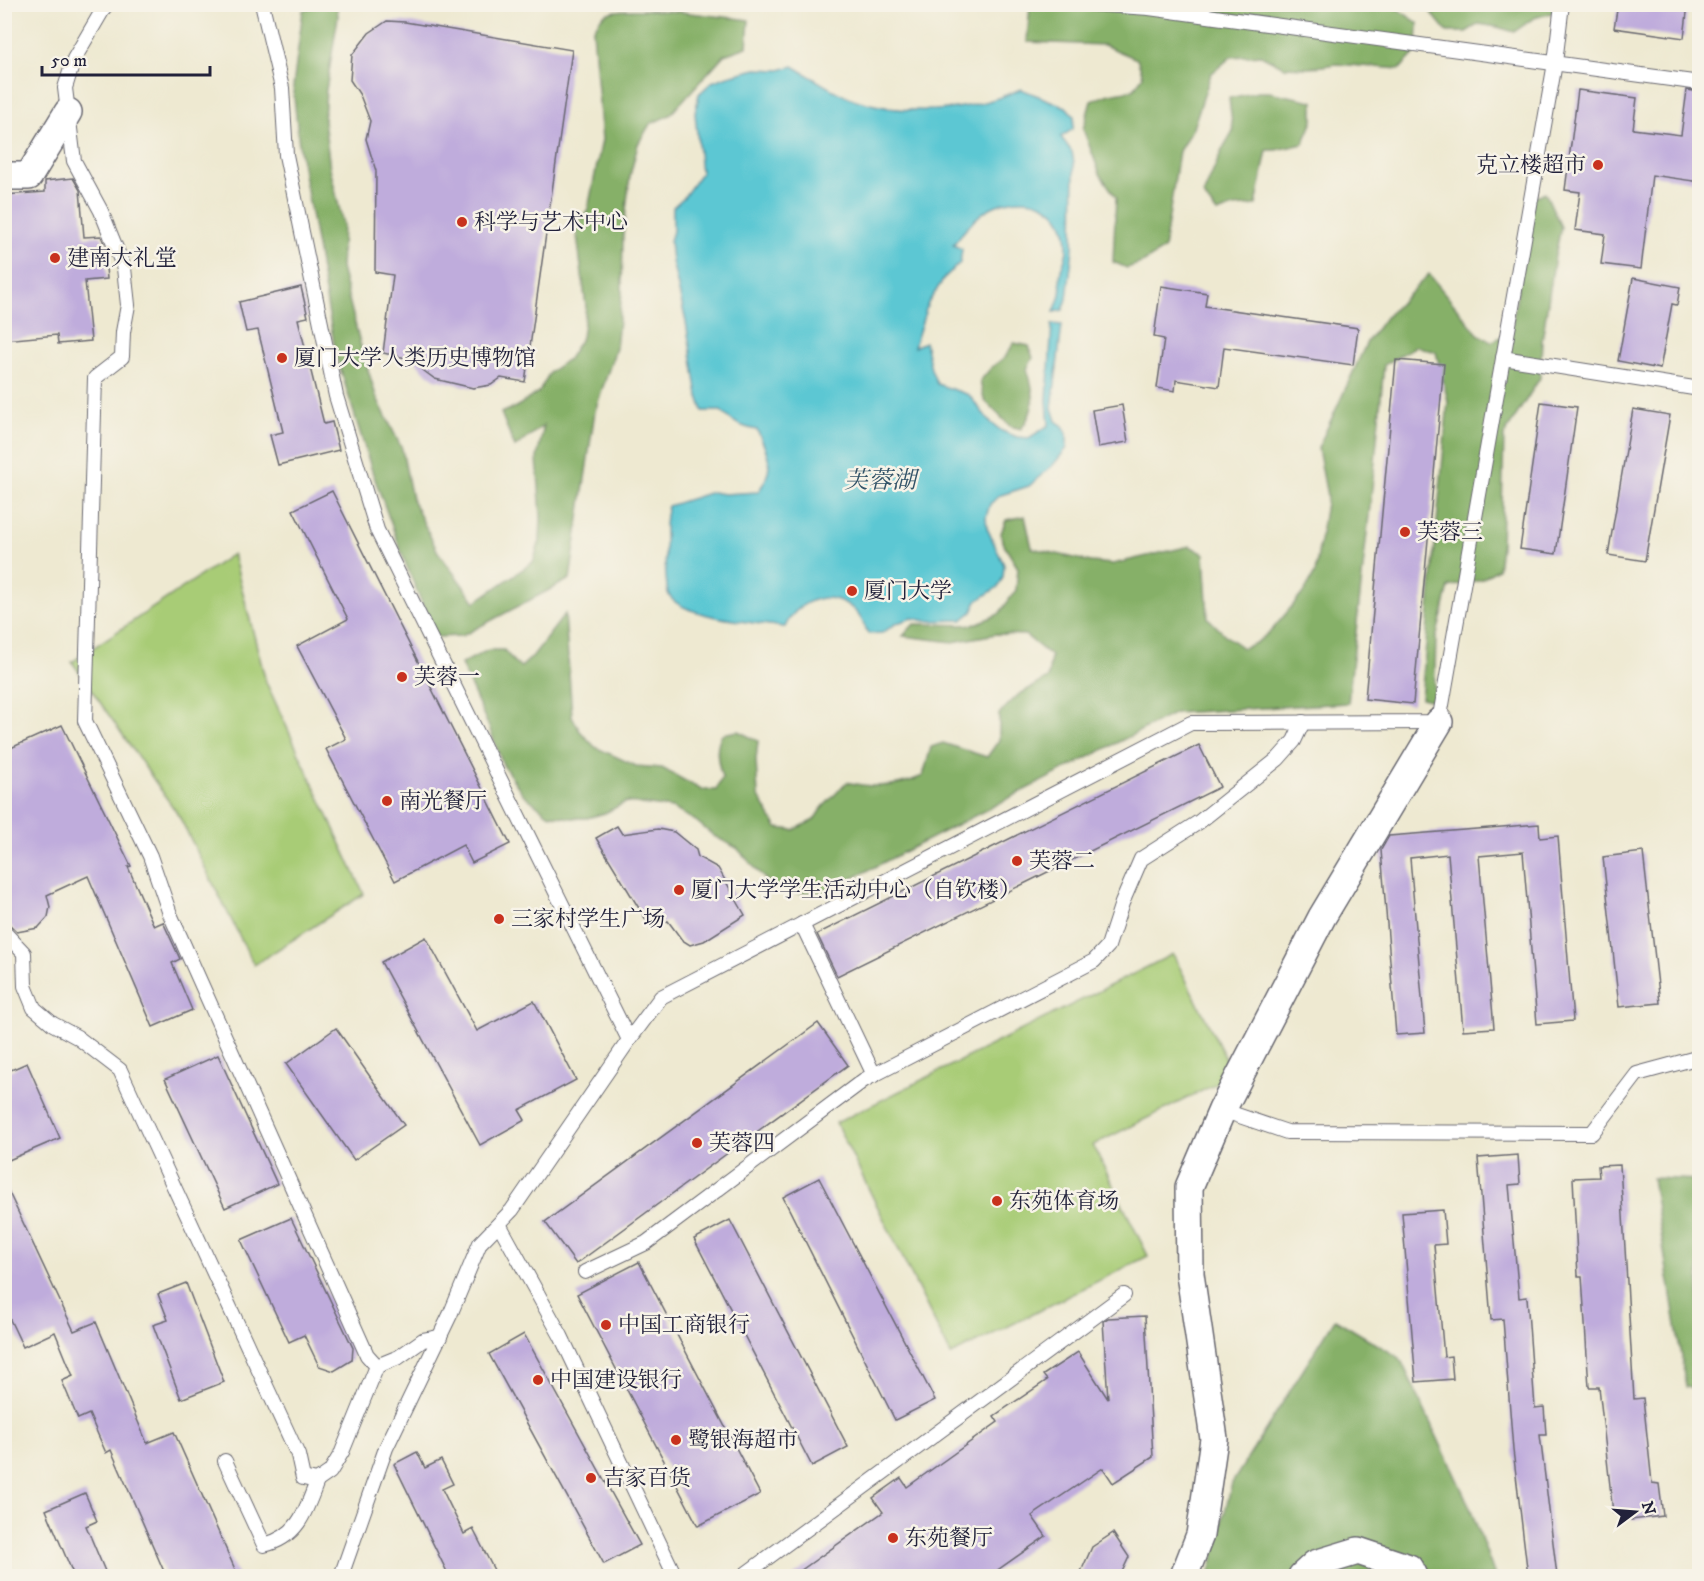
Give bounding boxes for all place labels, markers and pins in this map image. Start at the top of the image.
place label: 克立楼超市 [1476,152,1586,179]
marker: 克立楼超市 [1591,158,1605,172]
place label: 科学与艺术中心 [474,209,628,236]
marker: 科学与艺术中心 [455,215,469,229]
place label: 建南大礼堂 [67,245,177,272]
marker: 建南大礼堂 [48,251,62,265]
place label: 厦门大学人类历史博物馆 [294,345,536,372]
marker: 厦门大学人类历史博物馆 [275,351,289,365]
place label: 芙蓉三 [1417,519,1483,546]
marker: 芙蓉三 [1398,525,1412,539]
place label: 厦门大学 [864,578,952,605]
marker: 厦门大学 [845,584,859,598]
place label: 芙蓉一 [414,664,480,691]
marker: 芙蓉一 [395,670,409,684]
place label: 南光餐厅 [399,788,487,815]
marker: 南光餐厅 [380,794,394,808]
place label: 芙蓉二 [1029,848,1095,875]
marker: 芙蓉二 [1010,854,1024,868]
place label: 厦门大学学生活动中心（自钦楼） [691,877,1021,904]
marker: 厦门大学学生活动中心（自钦楼） [672,883,686,897]
place label: 三家村学生广场 [511,906,665,933]
marker: 三家村学生广场 [492,912,506,926]
place label: 芙蓉四 [709,1130,775,1157]
marker: 芙蓉四 [690,1136,704,1150]
place label: 东苑体育场 [1009,1188,1119,1215]
marker: 东苑体育场 [990,1194,1004,1208]
place label: 中国工商银行 [618,1312,750,1339]
marker: 中国工商银行 [599,1318,613,1332]
place label: 中国建设银行 [550,1367,682,1394]
marker: 中国建设银行 [531,1373,545,1387]
place label: 鹭银海超市 [688,1427,798,1454]
marker: 鹭银海超市 [669,1433,683,1447]
place label: 吉家百货 [603,1465,691,1492]
marker: 吉家百货 [584,1471,598,1485]
place label: 东苑餐厅 [905,1525,993,1552]
marker: 东苑餐厅 [886,1531,900,1545]

